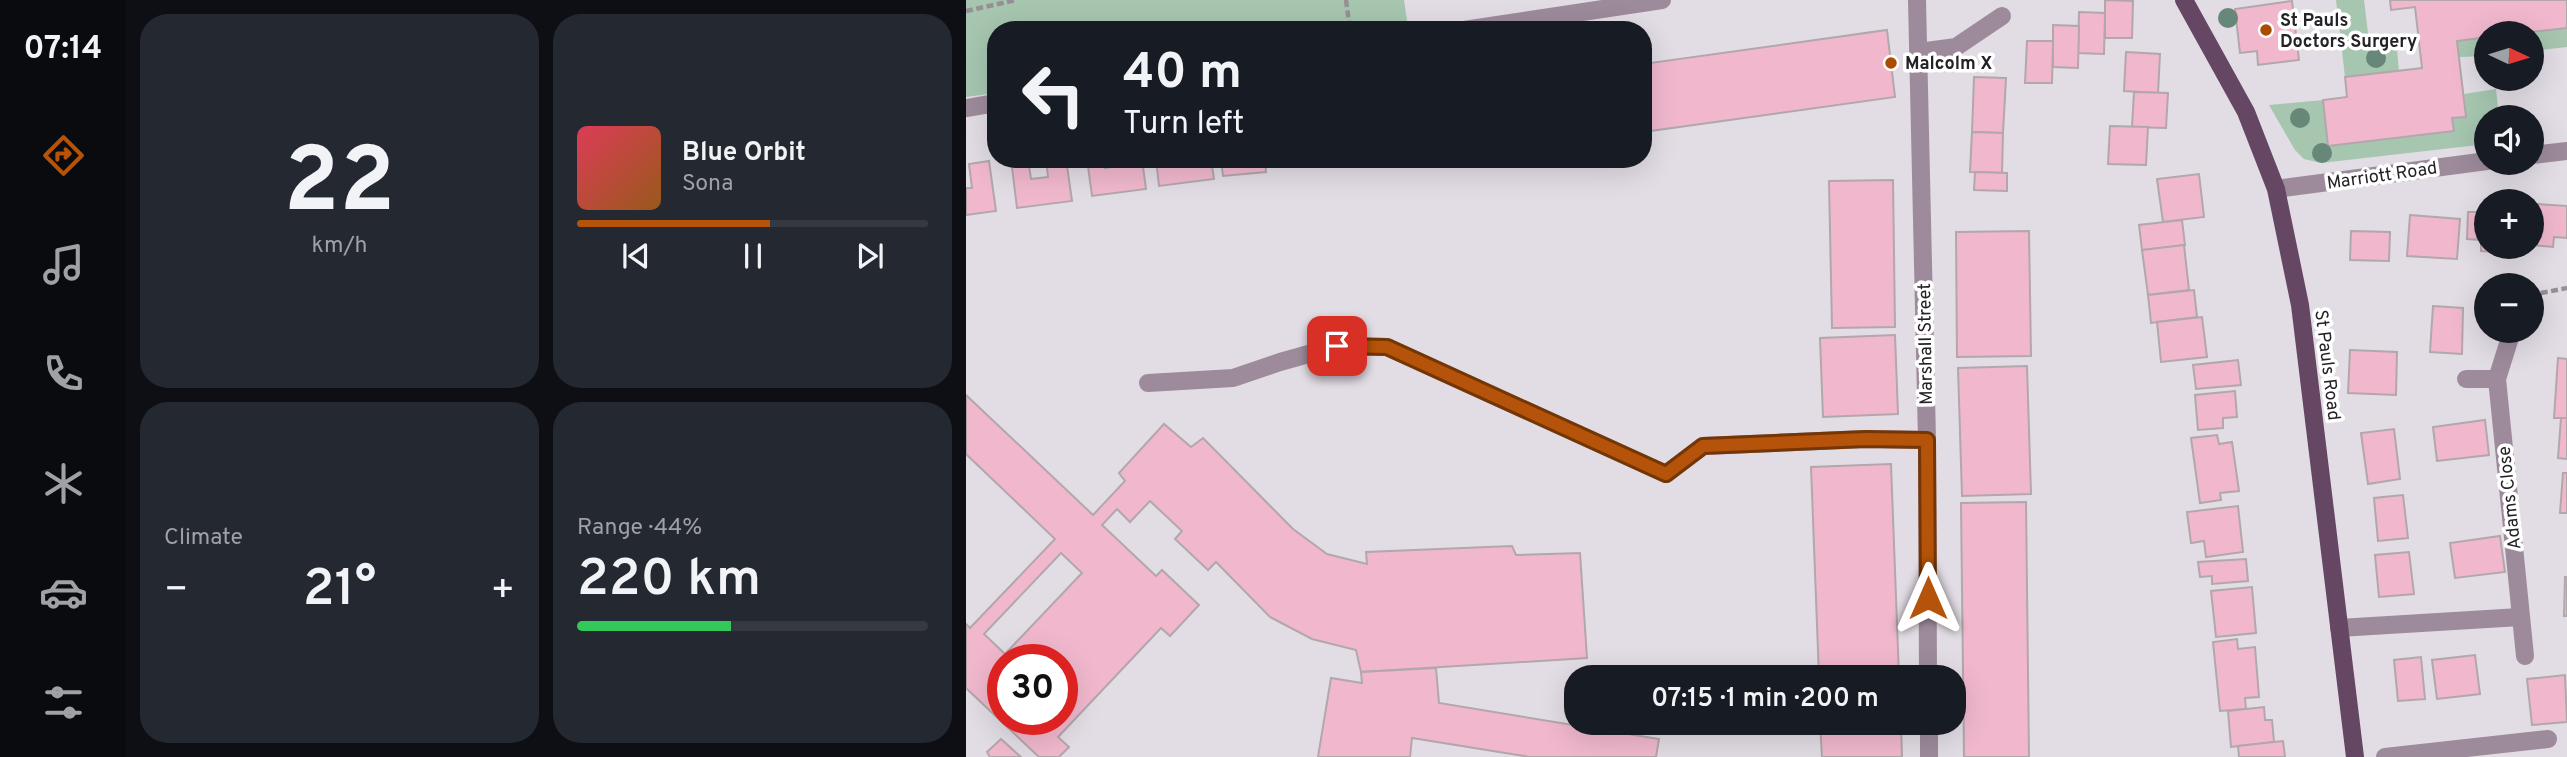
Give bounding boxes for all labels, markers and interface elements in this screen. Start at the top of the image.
place label: St Pauls Doctors Surgery [2280,10,2417,54]
north arrow [2474,21,2544,91]
map controls [2474,21,2544,343]
marker: St Pauls Doctors Surgery [2258,22,2274,38]
text: 07:14 [24,30,102,70]
text: 40 m [1123,44,1242,106]
icon: left [1008,49,1099,140]
place label: Malcolm X [1905,53,1992,76]
marker: Malcolm X [1883,55,1899,71]
text: Turn left [1123,105,1244,145]
button: sound [2474,105,2544,175]
text: 22 [284,129,395,244]
icon: directions [39,131,88,180]
text: Blue Orbit [682,137,806,170]
street label: Marriott Road [2326,157,2439,196]
text: Sona [682,170,733,199]
button: + [2474,189,2544,259]
text: km/h [312,232,367,261]
icon: previous [617,237,655,275]
icon: pause [734,237,772,275]
icon: next [851,237,889,275]
icon: music [39,240,88,289]
button: − [2474,273,2544,343]
street label: Marshall Street [1914,283,1939,405]
street label: St Pauls Road [2308,309,2345,422]
pin [1307,316,1367,376]
icon: arrive [1318,327,1356,365]
icon: phone [39,349,88,398]
street label: Adams Close [2494,445,2527,551]
icon: climate [39,459,88,508]
text: Range · 44% [577,514,702,543]
text: Climate [164,524,243,553]
text: 220 km [577,548,761,614]
text: 21° [303,558,376,624]
position arrow [1891,561,1965,635]
text: − [164,567,189,616]
text: + [490,567,515,616]
icon: car [39,568,88,617]
speed limit sign: 30 [987,644,1078,735]
icon: filters [39,678,88,727]
text: 07:15 · 1 min · 200 m [1651,683,1879,716]

